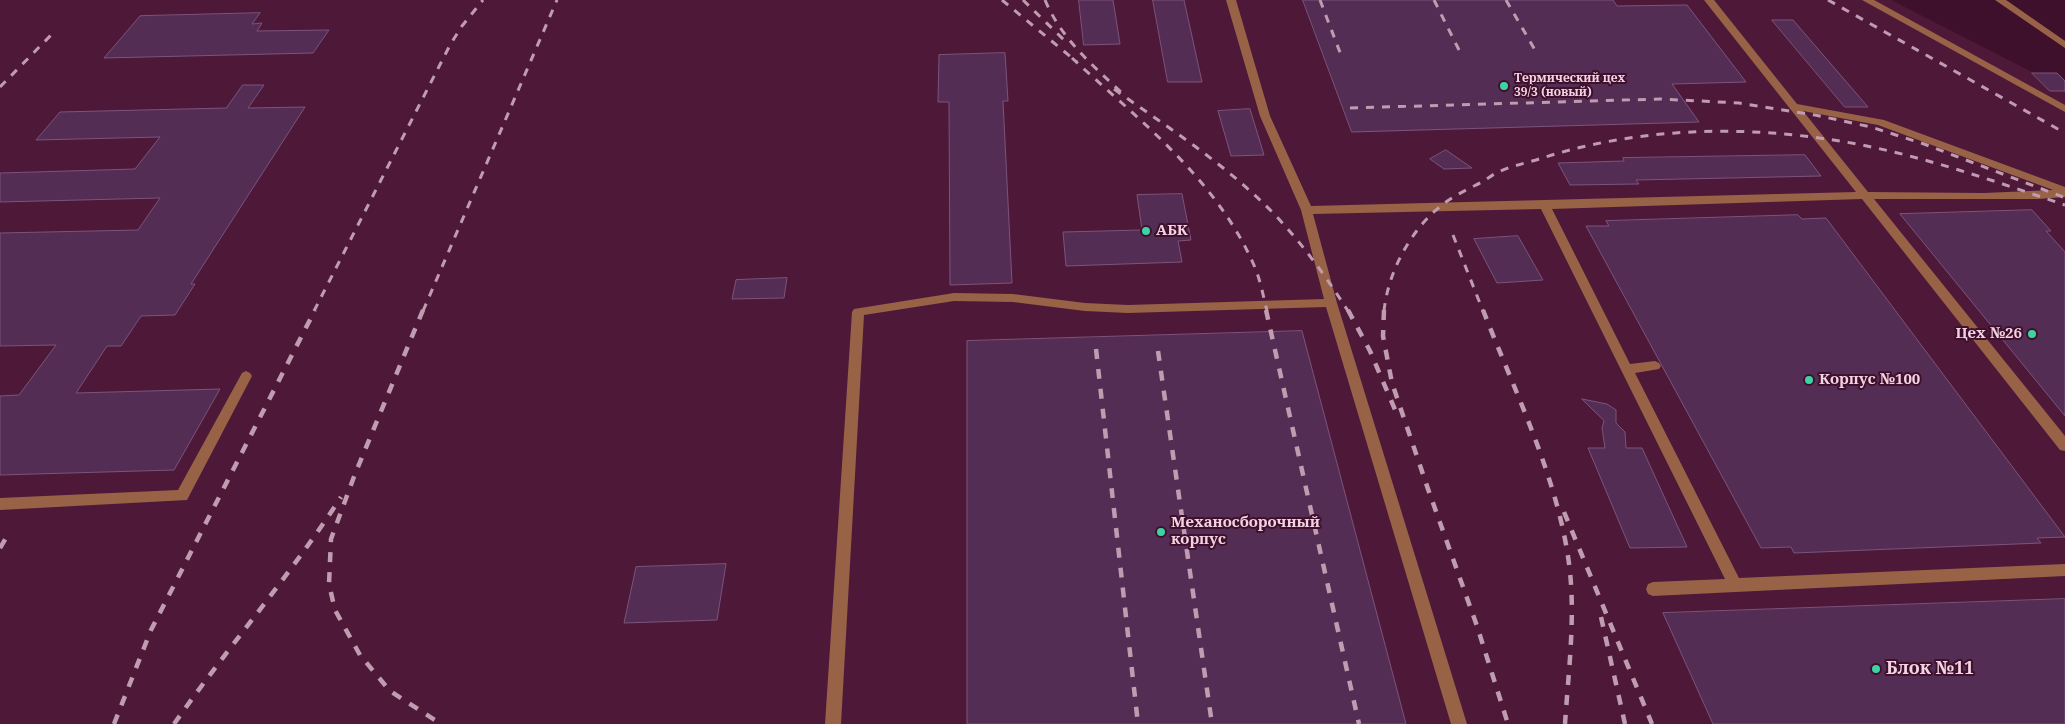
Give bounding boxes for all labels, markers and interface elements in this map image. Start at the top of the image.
place label: Термический цех 39/3 (новый) [1514,72,1625,100]
marker: Термический цех 39/3 (новый) [1498,80,1510,92]
place label: АБК [1156,222,1188,240]
marker: АБК [1140,225,1152,237]
place label: Цех №26 [1955,325,2022,343]
marker: Цех №26 [2026,328,2038,340]
place label: Корпус №100 [1819,371,1920,389]
marker: Корпус №100 [1803,374,1815,386]
place label: Механосборочный корпус [1171,514,1320,549]
marker: Механосборочный корпус [1155,526,1167,538]
place label: Блок №11 [1886,658,1974,680]
marker: Блок №11 [1870,663,1882,675]

